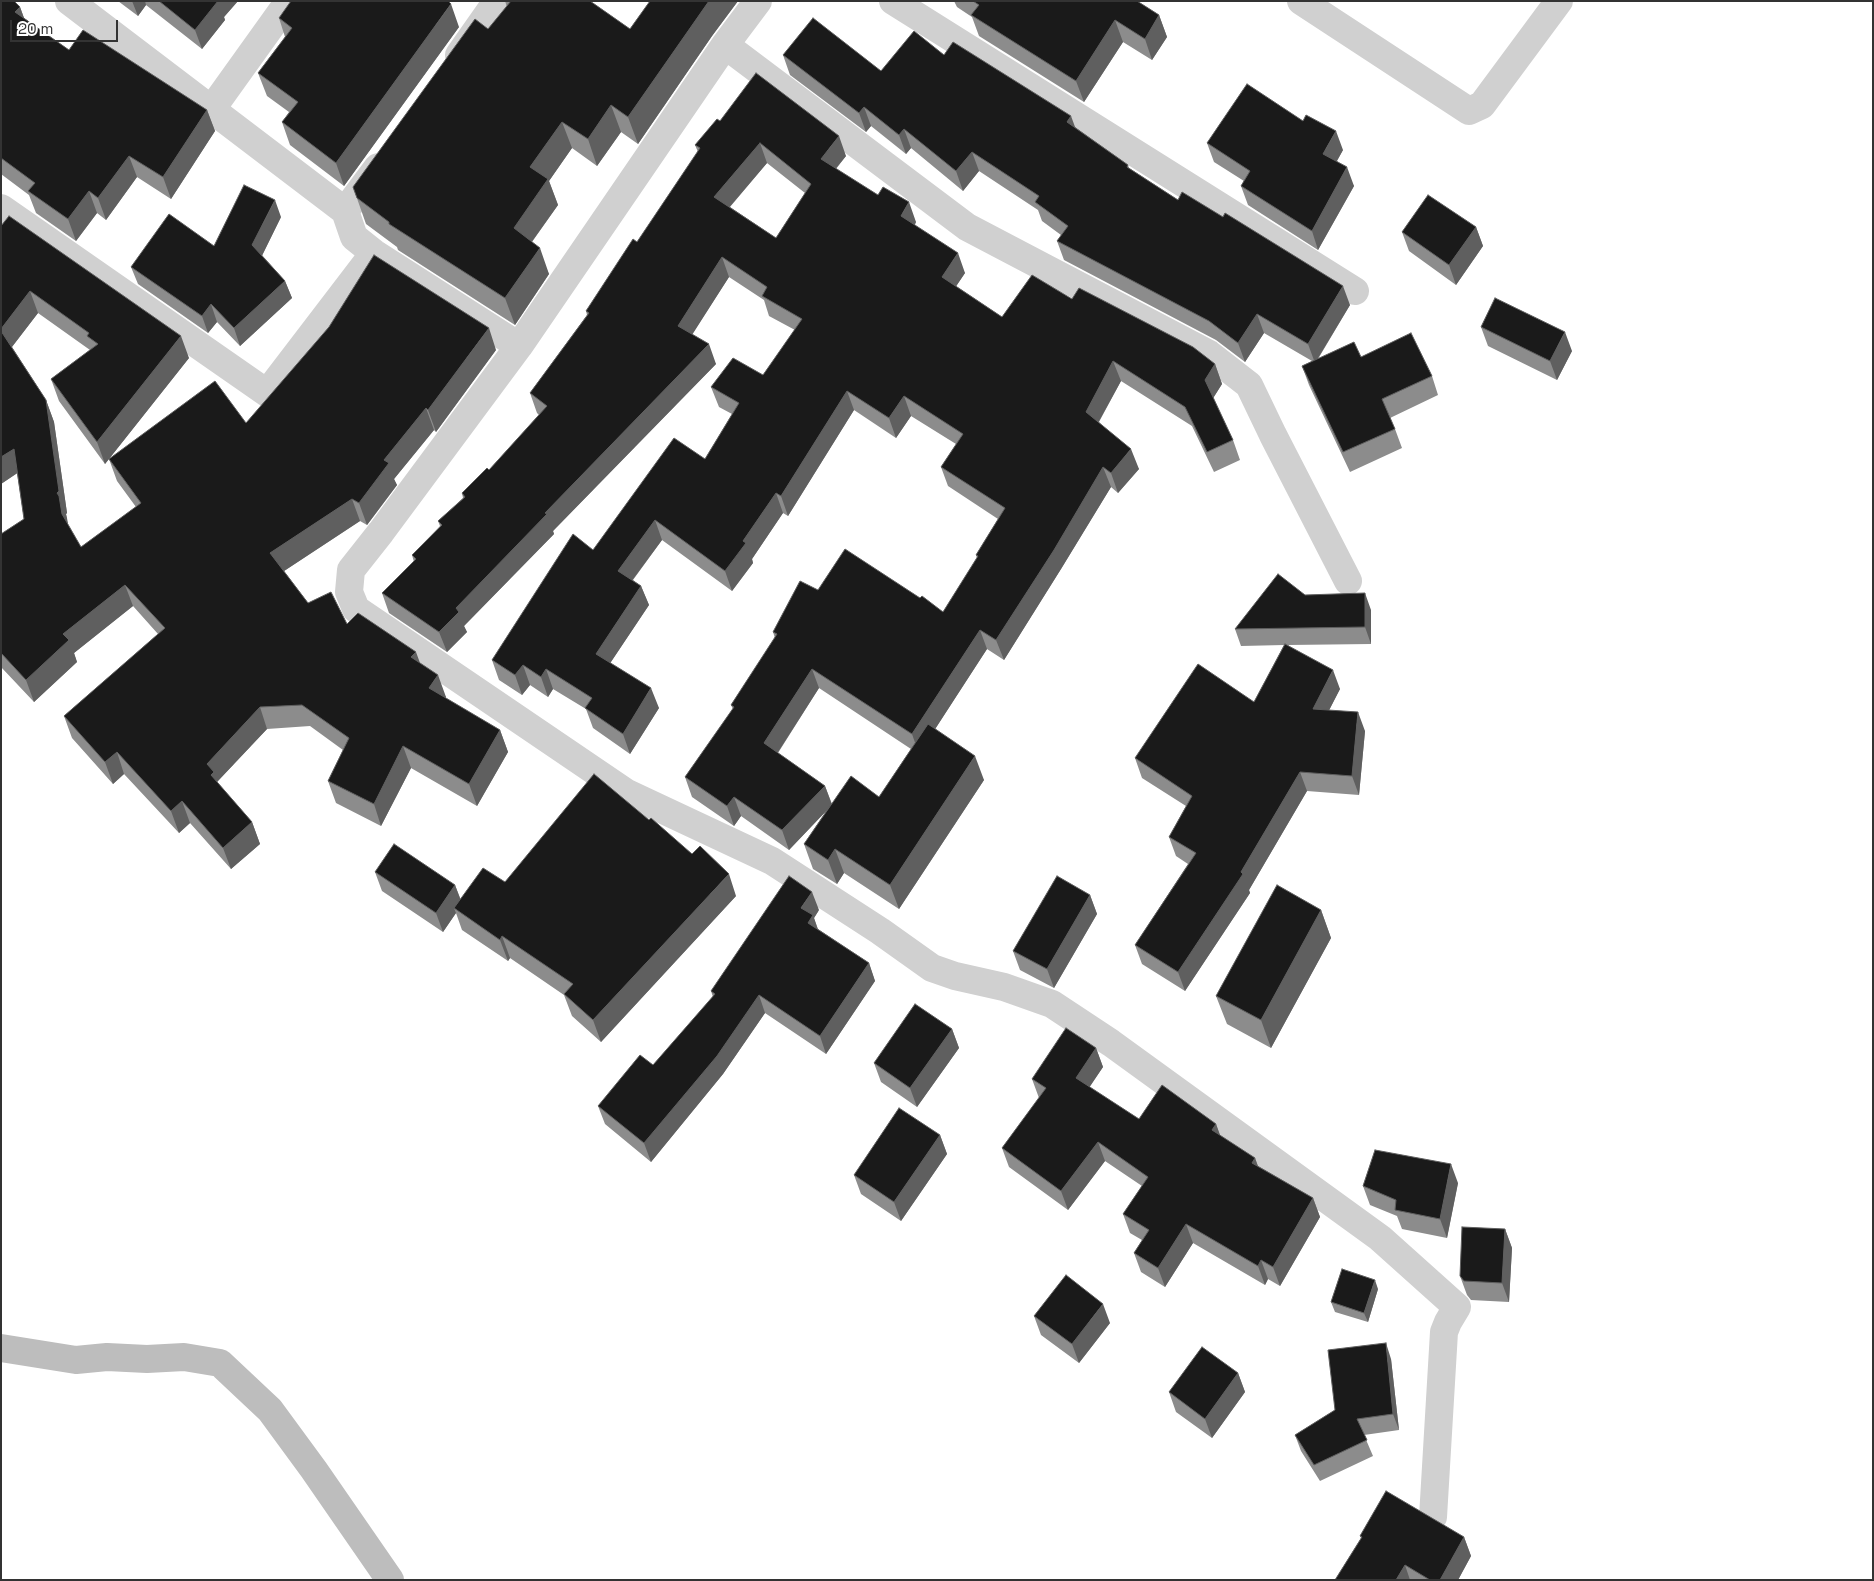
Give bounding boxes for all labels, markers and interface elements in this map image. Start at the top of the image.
scale bar [12,10,120,42]
text: 20 m [18,19,53,38]

